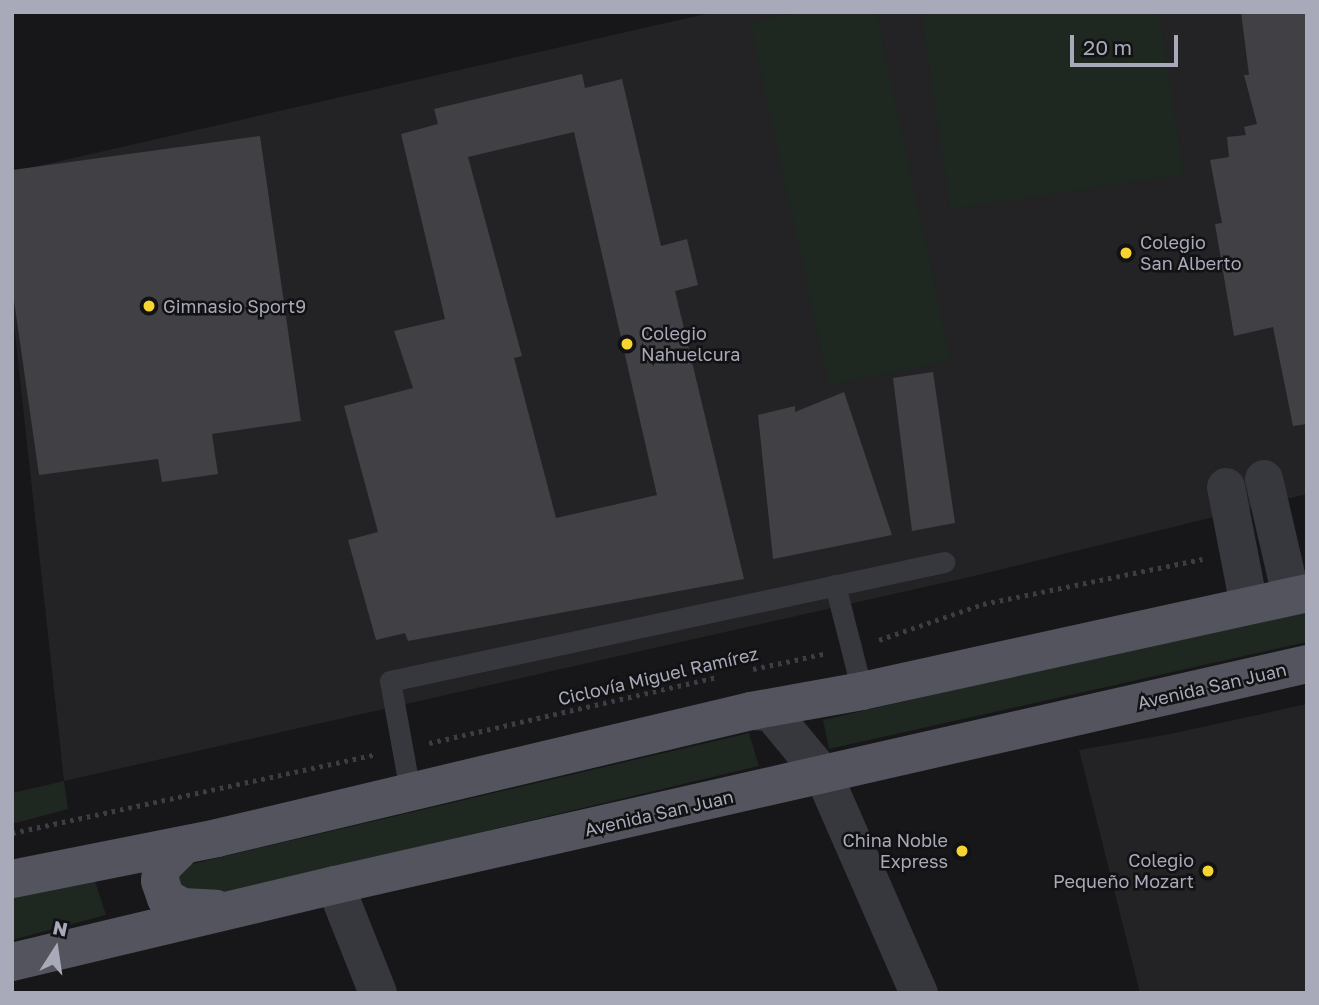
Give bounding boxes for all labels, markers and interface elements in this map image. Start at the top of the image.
scale bar [1074,21,1182,65]
text: 20 m [1083,34,1132,60]
place label: Colegio San Alberto [1140,232,1242,274]
marker: Colegio San Alberto [1118,245,1134,261]
place label: Gimnasio Sport9 [163,295,306,317]
marker: Gimnasio Sport9 [141,298,157,314]
place label: Colegio Nahuelcura [641,323,741,366]
marker: Colegio Nahuelcura [619,336,635,352]
street label: Ciclovía Miguel Ramírez [556,642,760,710]
street label: Avenida San Juan [1135,658,1289,714]
street label: Avenida San Juan [582,785,736,841]
place label: China Noble Express [843,830,948,872]
marker: China Noble Express [954,843,970,859]
place label: Colegio Pequeño Mozart [1053,850,1194,892]
marker: Colegio Pequeño Mozart [1200,863,1216,879]
north arrow [21,914,91,984]
text: N [51,915,70,941]

